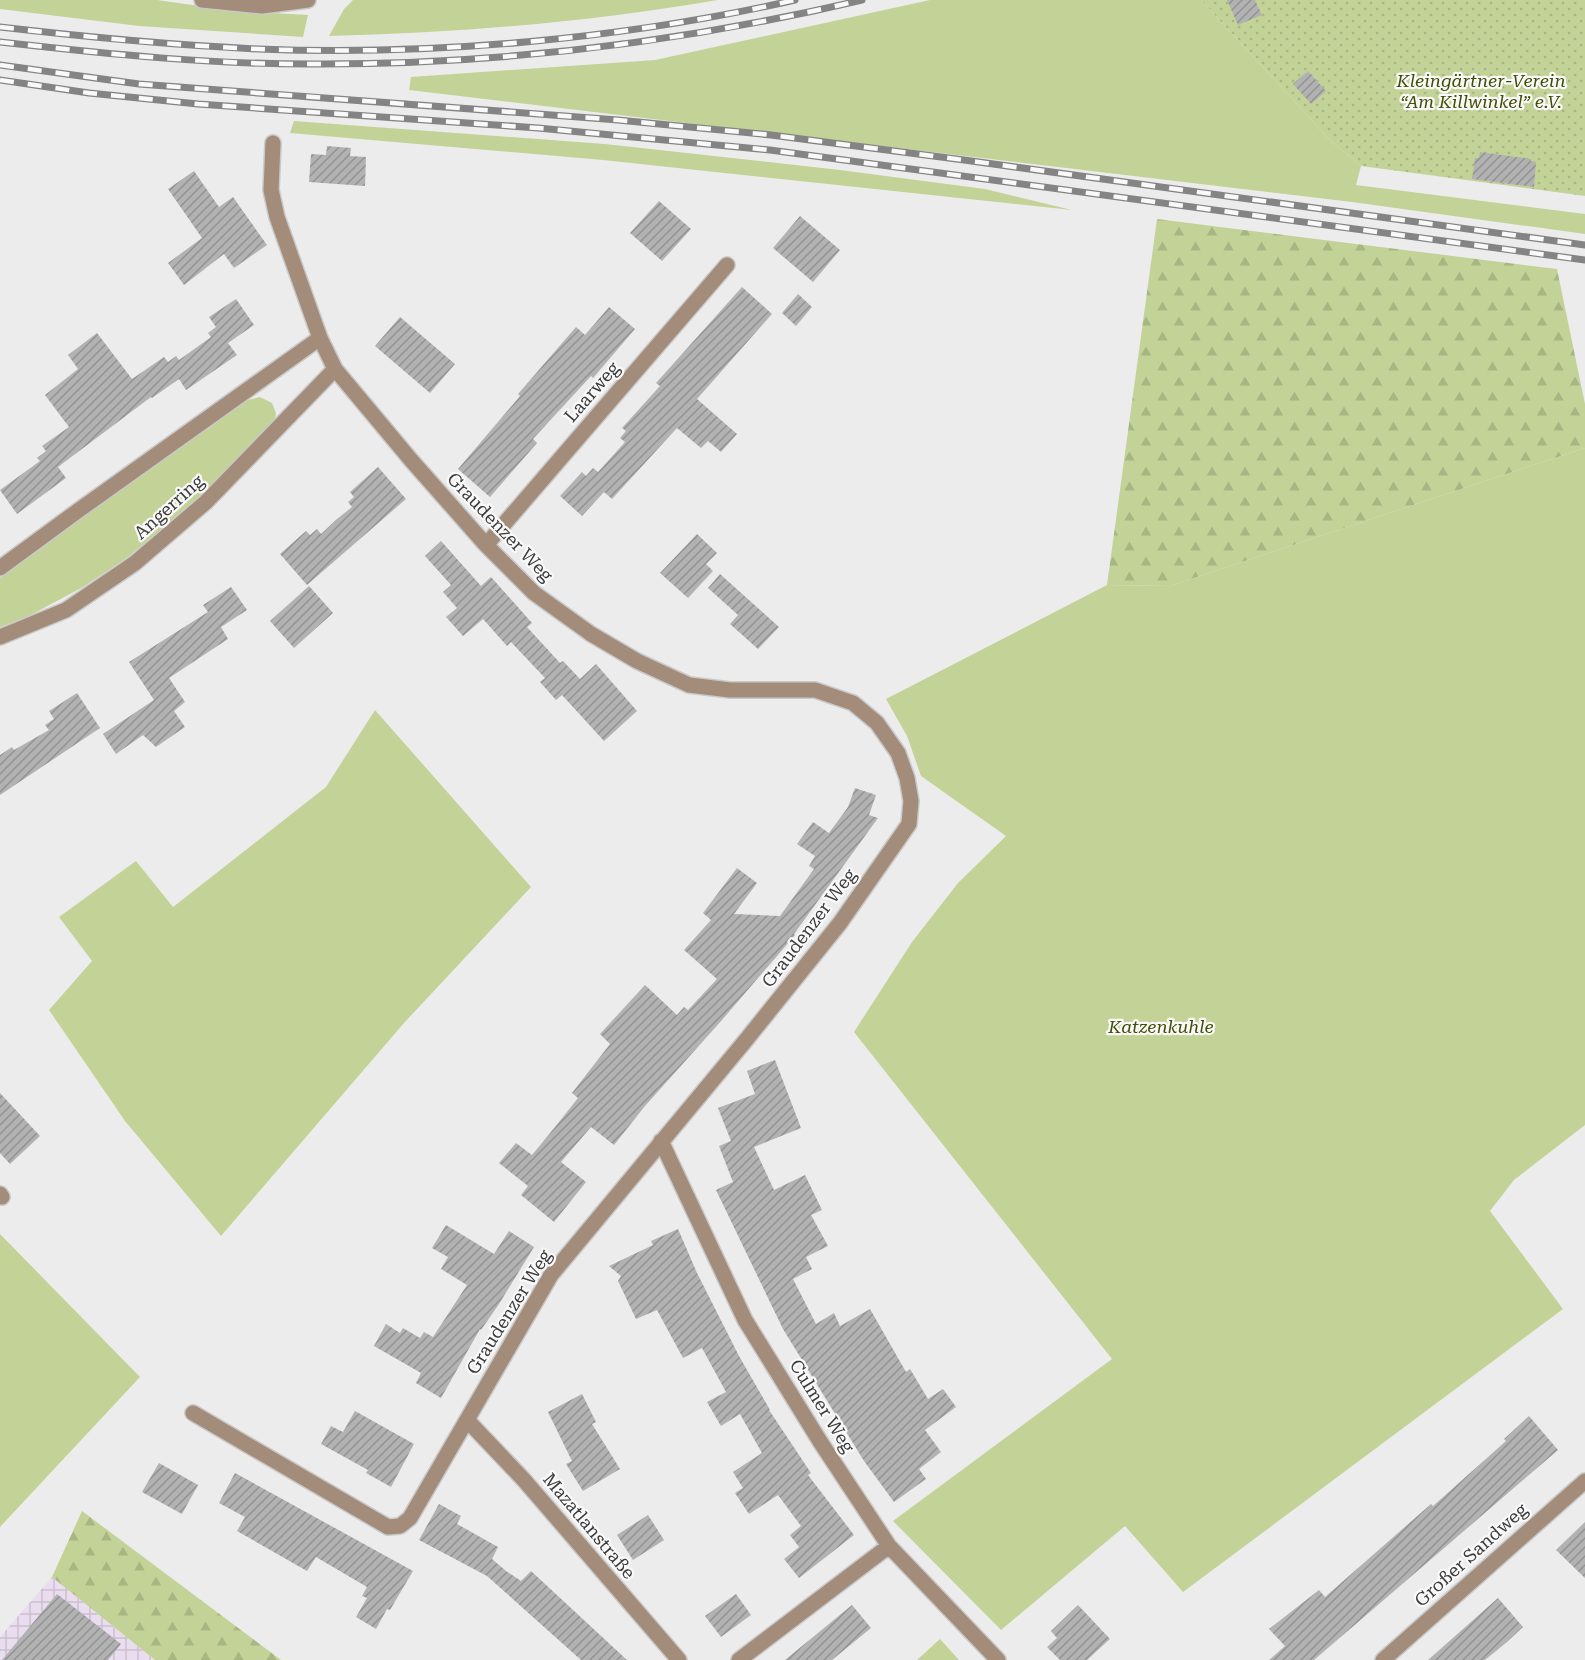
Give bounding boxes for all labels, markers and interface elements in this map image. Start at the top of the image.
park label: Kleingärtner-Verein “Am Killwinkel” e.V. [1395,70,1566,112]
street label: Laarweg [560,357,624,426]
street label: Graudenzer Weg [443,468,558,586]
street label: Angerring [130,469,208,543]
street label: Graudenzer Weg [757,864,860,991]
park label: Katzenkuhle [1107,1016,1214,1037]
street label: Graudenzer Weg [462,1245,556,1378]
street label: Culmer Weg [786,1355,860,1457]
street label: Mazatlanstraße [539,1468,640,1583]
street label: Großer Sandweg [1410,1498,1532,1611]

